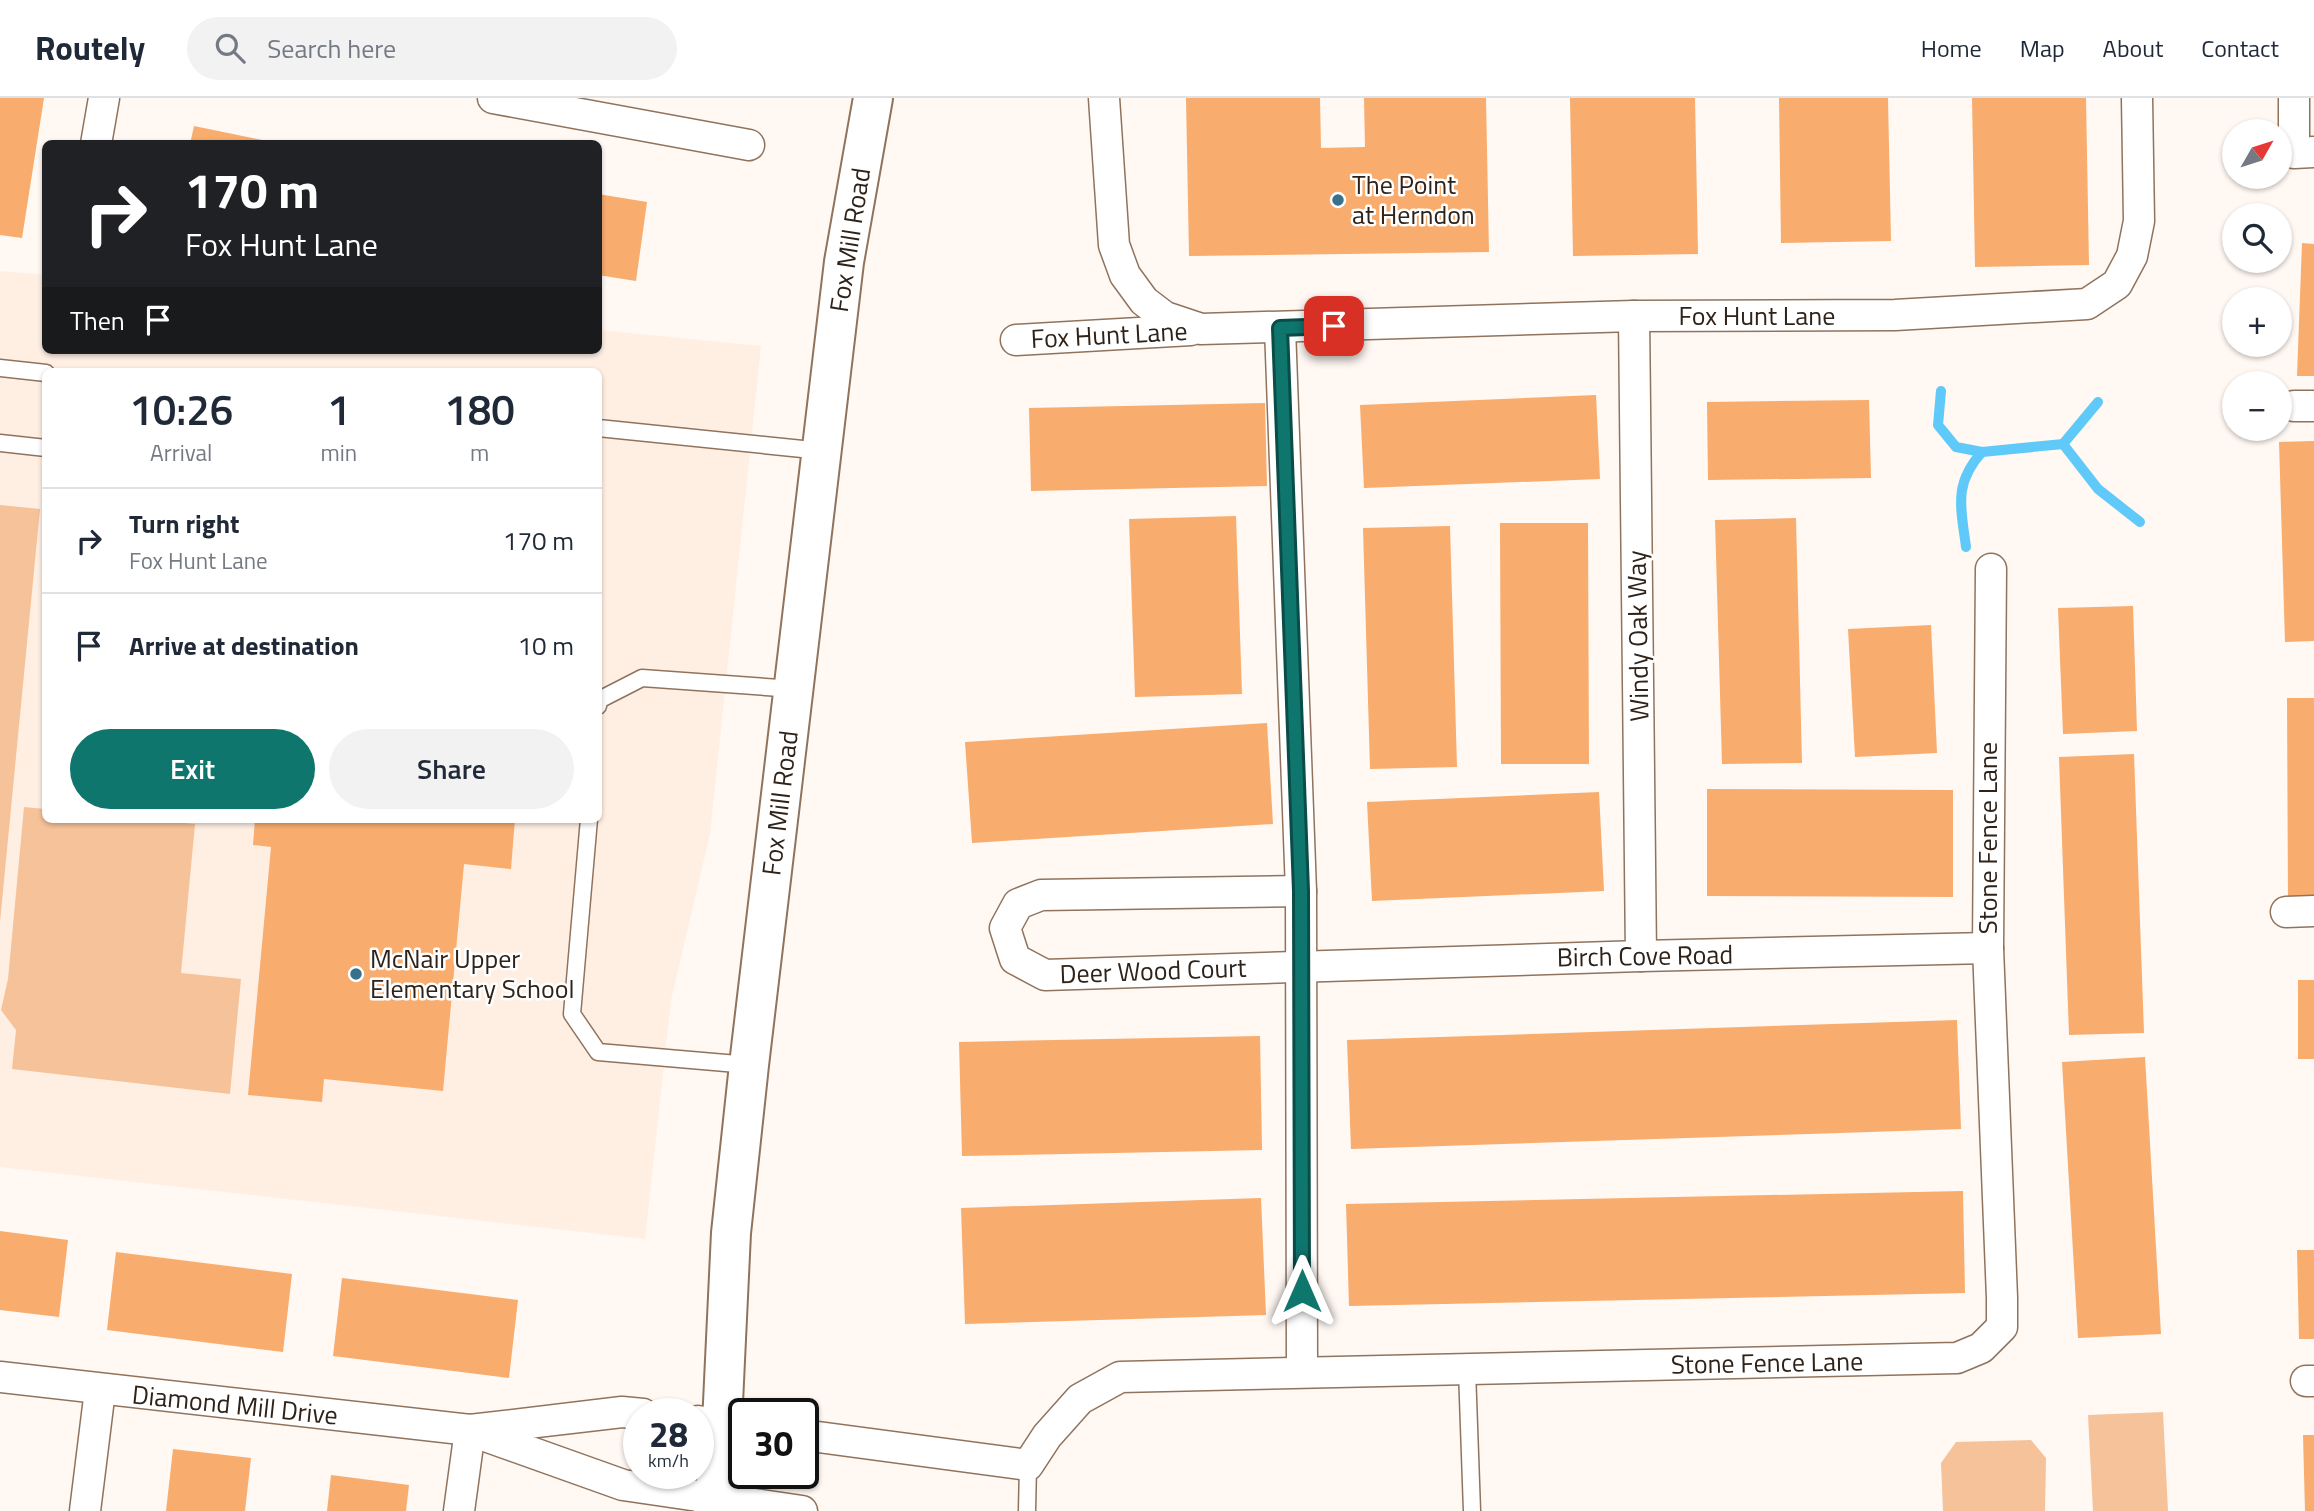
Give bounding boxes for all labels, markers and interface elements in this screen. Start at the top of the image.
search box [187,17,677,80]
text: Routely [35,23,145,73]
icon: search [211,29,249,67]
text: Search here [267,29,396,68]
text: Home [1921,30,1982,66]
text: Map [2020,30,2065,66]
text: About [2103,30,2163,66]
text: Contact [2201,30,2279,66]
north arrow [2222,119,2292,189]
map controls [2222,119,2292,441]
text: 170 m [185,152,319,227]
street label: Fox Mill Road [819,165,880,315]
place label: The Point at Herndon [1352,165,1475,234]
icon: right [70,168,161,259]
marker: The Point at Herndon [1330,192,1346,208]
button: search [2222,203,2292,273]
text: Fox Hunt Lane [185,220,378,268]
button: + [2222,287,2292,357]
pin [1304,296,1364,356]
street label: Fox Hunt Lane [1679,296,1835,335]
text: Then [70,301,125,340]
icon: arrive [139,301,177,339]
icon: arrive [1315,307,1353,345]
street label: Fox Hunt Lane [1030,311,1188,358]
button: − [2222,371,2292,441]
text: 10:26 [129,377,233,441]
text: 1 [327,377,351,441]
text: 180 [444,377,515,441]
text: Arrival [150,435,212,470]
text: min [320,435,357,470]
text: m [470,435,489,470]
text: Turn right [129,504,240,543]
text: 170 m [503,521,574,560]
icon: right [70,522,108,560]
text: Fox Hunt Lane [129,543,268,578]
street label: Windy Oak Way [1617,550,1658,722]
text: Arrive at destination [129,626,359,665]
text: 10 m [517,626,574,665]
icon: arrive [70,627,108,665]
street label: Fox Mill Road [751,728,808,878]
button: Exit [70,729,315,809]
button: Share [329,729,574,809]
street label: Stone Fence Lane [1968,742,2007,934]
street label: Birch Cove Road [1557,934,1733,977]
place label: McNair Upper Elementary School [370,939,575,1008]
street label: Deer Wood Court [1059,948,1247,993]
marker: McNair Upper Elementary School [348,966,364,982]
position arrow [1265,1254,1339,1328]
street label: Stone Fence Lane [1670,1341,1864,1384]
street label: Diamond Mill Drive [130,1374,340,1435]
speed limit sign: 30 [728,1398,819,1489]
text: 28 [649,1407,688,1461]
text: km/h [648,1447,689,1474]

